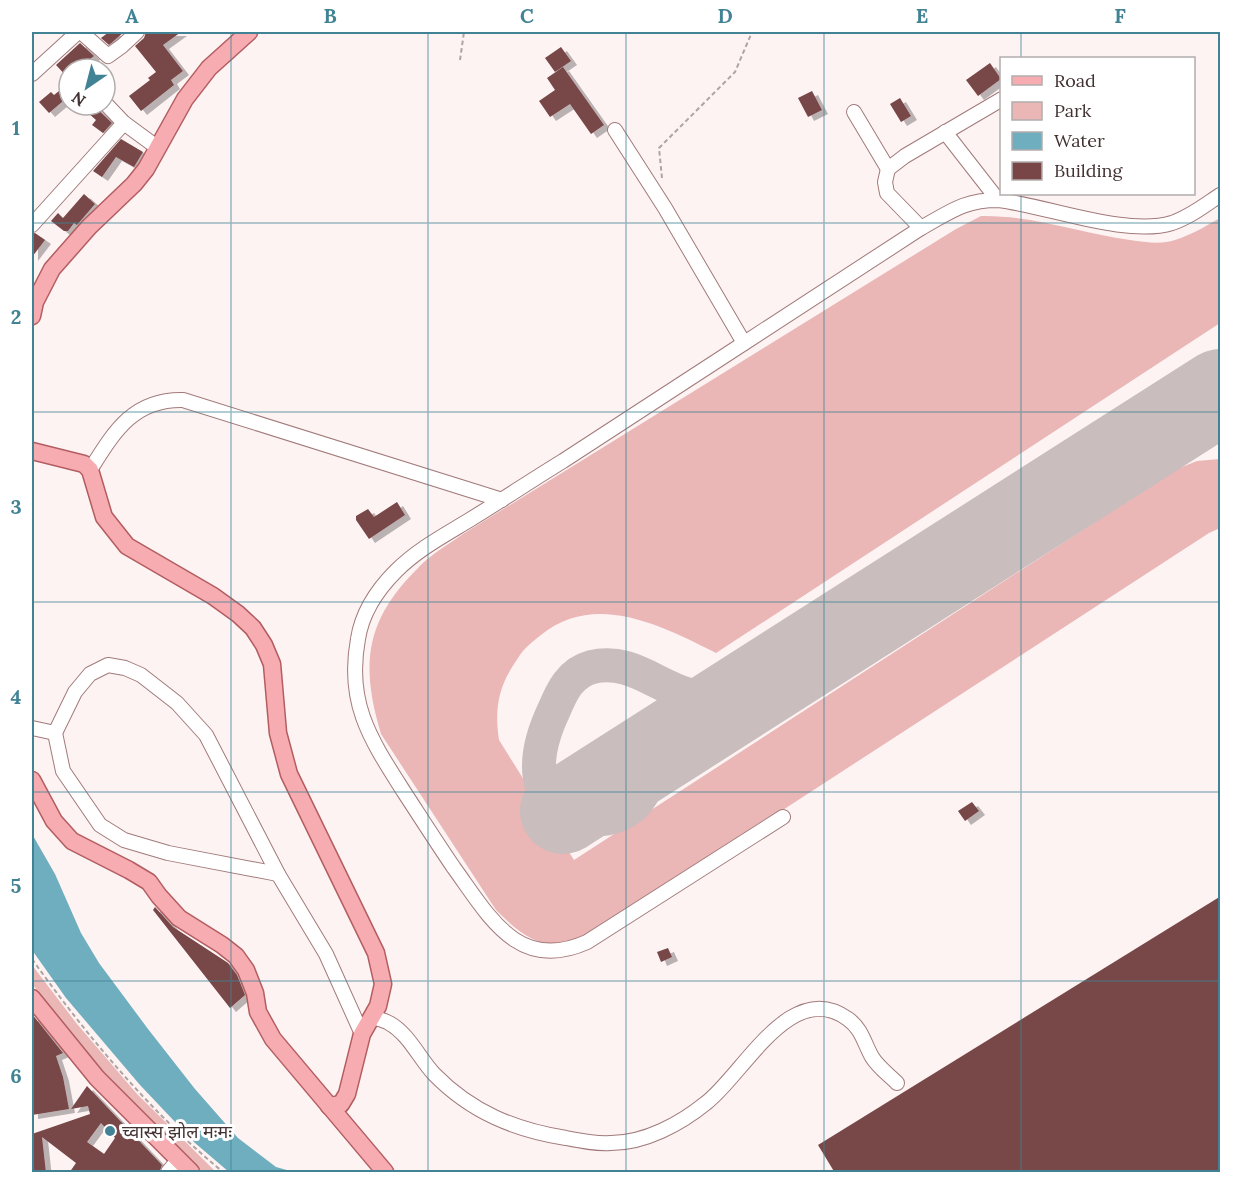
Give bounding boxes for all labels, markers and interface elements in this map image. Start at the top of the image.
text: A [125,3,139,28]
text: B [323,3,337,28]
text: C [520,3,534,28]
text: D [717,3,733,28]
text: E [916,3,928,28]
text: F [1114,3,1126,28]
north arrow [57,57,117,117]
legend [1000,57,1195,195]
text: Road [1054,69,1096,92]
text: N [68,88,89,111]
text: Park [1054,99,1092,122]
text: 1 [12,115,20,140]
text: Water [1054,129,1105,152]
text: Building [1054,159,1124,182]
text: 2 [11,304,21,329]
text: 3 [10,494,22,519]
text: 4 [11,684,22,709]
text: 5 [11,873,22,898]
text: 6 [10,1063,22,1088]
place label: च्वास्स झोल मःमः [122,1120,232,1143]
marker: च्वास्स झोल मःमः [103,1124,117,1138]

